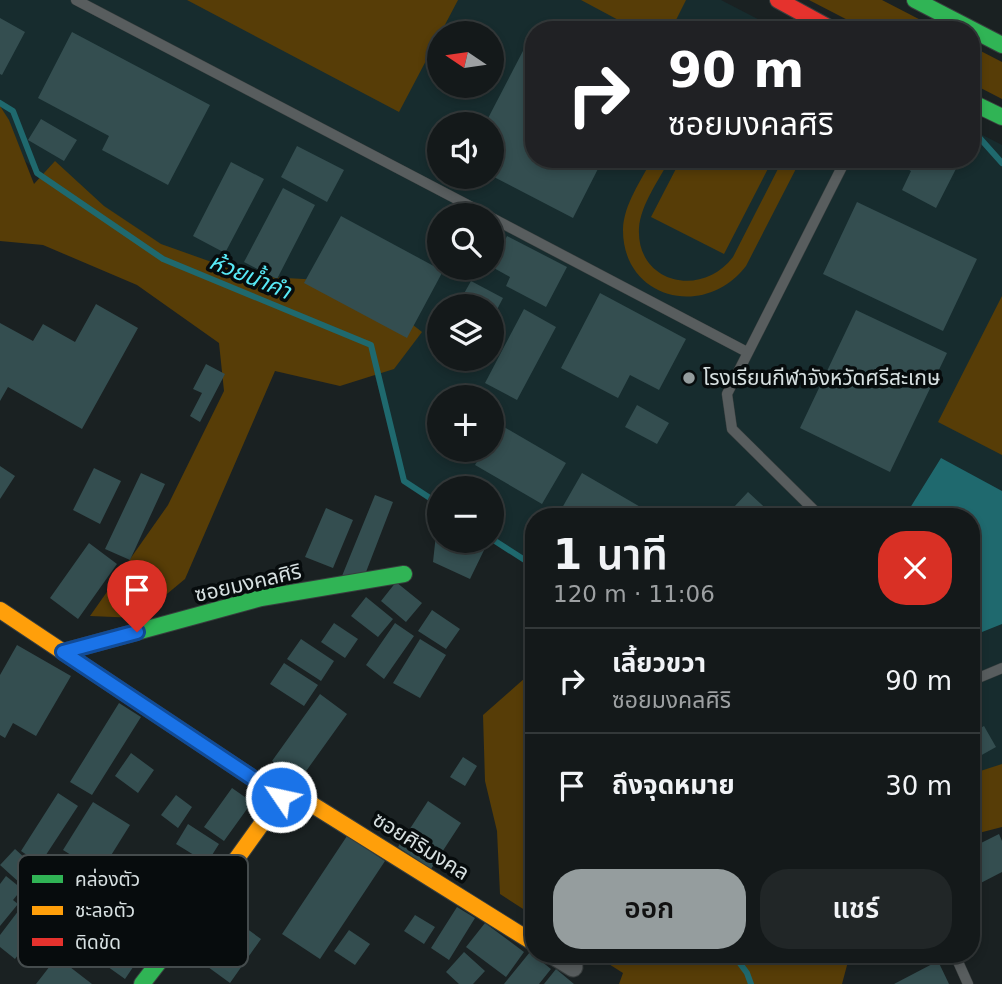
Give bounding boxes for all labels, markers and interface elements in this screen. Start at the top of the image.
north arrow [427,21,504,98]
map controls [427,21,504,553]
text: 90 m [668,42,804,99]
icon: right [553,49,644,140]
text: ซอยมงคลศิริ [668,105,834,143]
button: sound [427,112,504,189]
button: search [427,203,504,280]
water label: ห้วยน้ำคำ [206,245,297,305]
button: layers [427,294,504,371]
place label: โรงเรียนกีฬาจังหวัดศรีสะเกษ [703,366,940,390]
marker: โรงเรียนกีฬาจังหวัดศรีสะเกษ [681,370,697,386]
button: + [427,385,504,462]
button: − [427,476,504,553]
text: 1 นาที [553,530,668,579]
button: close [878,531,952,605]
street label: ซอยมงคลศิริ [192,559,304,607]
pin [107,560,167,632]
icon: arrive [118,571,156,609]
text: 120 m · 11:06 [553,581,715,607]
text: เลี้ยวขวา [612,648,706,678]
icon: right [553,662,591,700]
text: 90 m [885,666,952,696]
text: ซอยมงคลศิริ [612,687,731,713]
position arrow [244,760,318,834]
icon: arrive [553,767,591,805]
text: ถึงจุดหมาย [612,770,735,800]
text: 30 m [885,771,952,801]
street label: ซอยศิริมงคล [369,807,473,885]
legend [18,855,248,967]
text: คล่องตัว [75,868,140,890]
button: ออก [553,869,746,949]
button: แชร์ [760,869,952,949]
text: ชะลอตัว [75,899,135,921]
text: ติดขัด [75,931,121,953]

